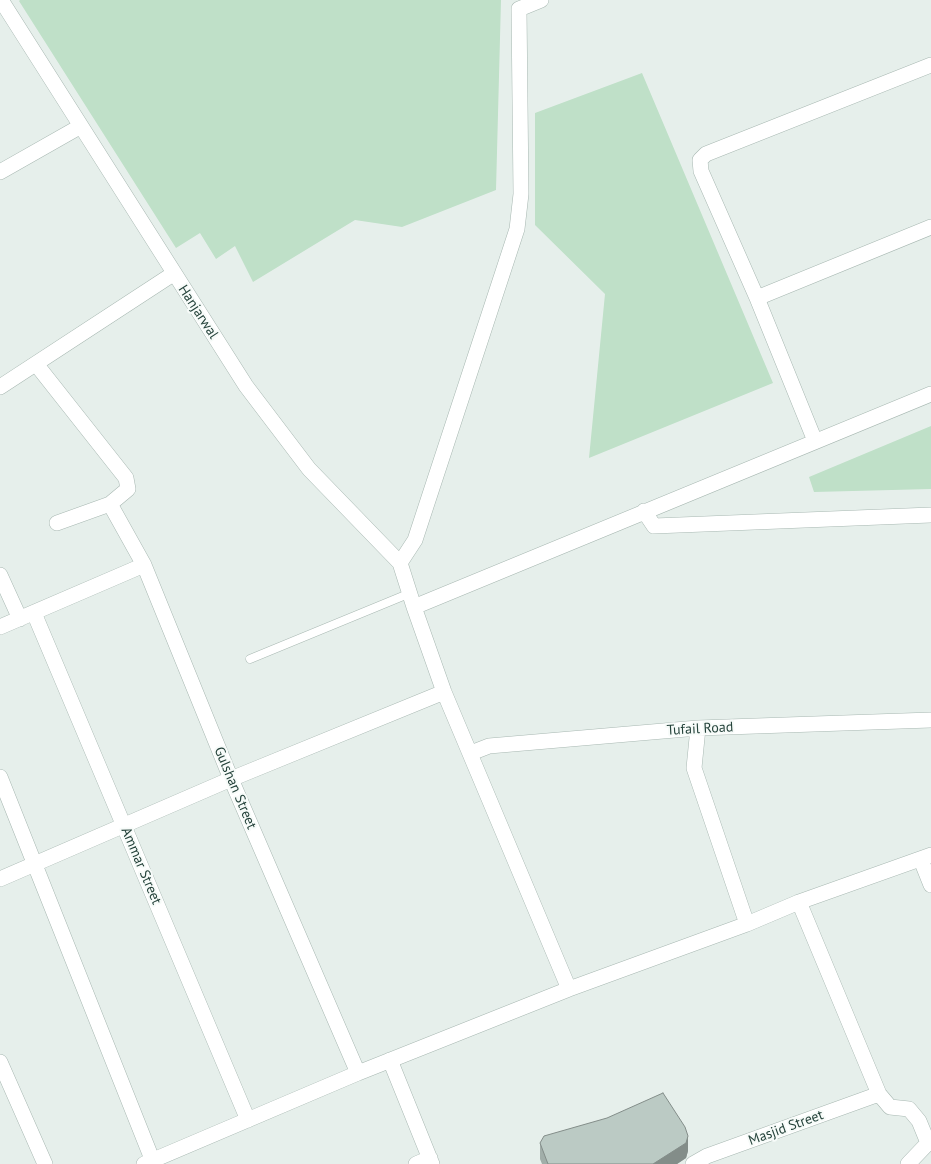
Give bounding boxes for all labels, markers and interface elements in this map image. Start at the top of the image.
street label: Hanjarwal [174,282,222,342]
street label: Tufail Road [666,719,734,739]
street label: Gulshan Street [210,744,260,832]
street label: Ammar Street [117,825,165,907]
street label: Masjid Street [746,1107,826,1149]

